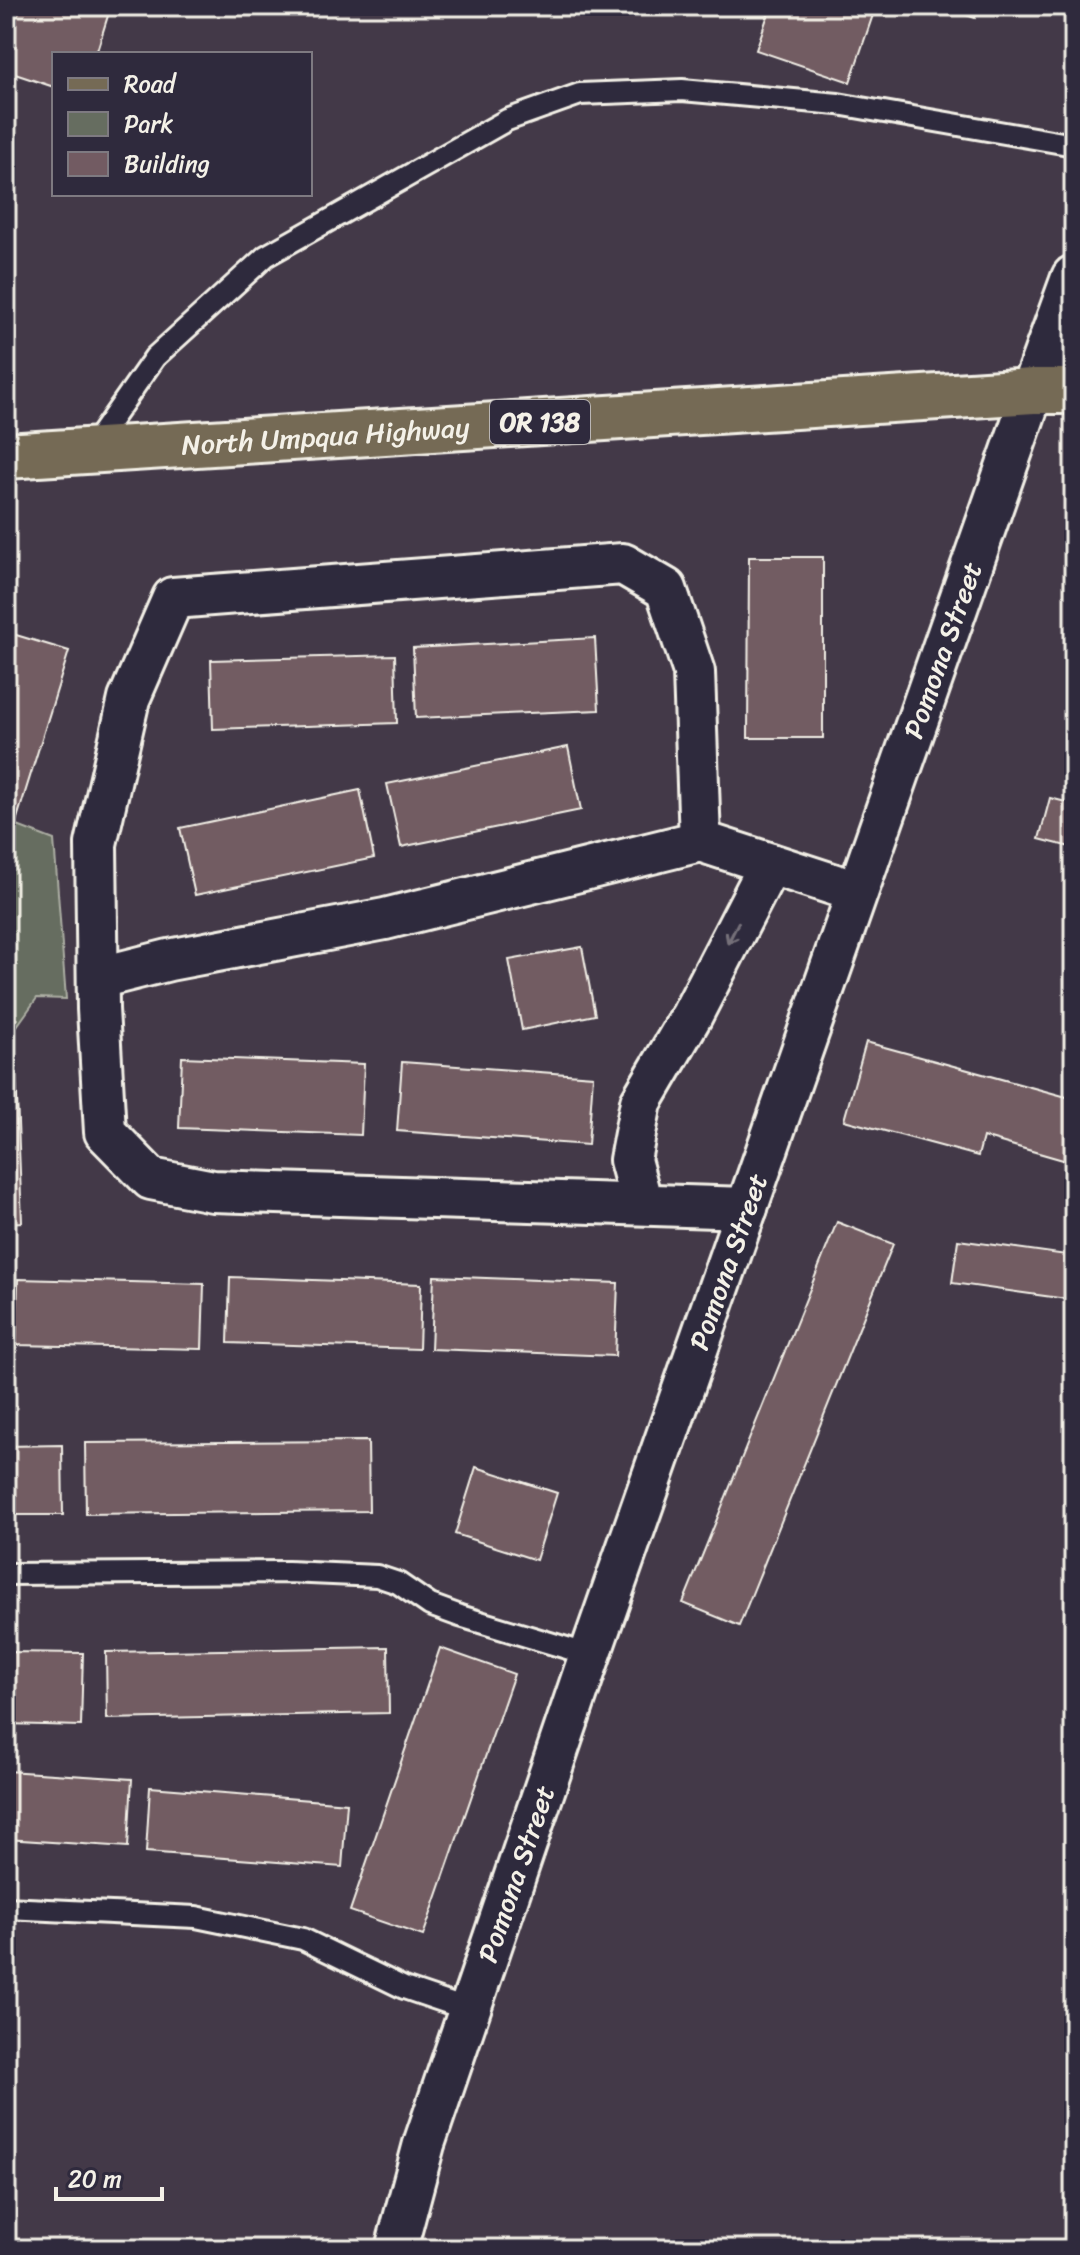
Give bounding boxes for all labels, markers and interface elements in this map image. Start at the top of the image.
legend [52,52,312,196]
text: Road [124,63,178,105]
text: Park [124,103,173,145]
text: Building [124,143,210,185]
road number: OR 138 [490,400,590,444]
street label: North Umpqua Highway [180,402,471,469]
street label: Pomona Street [889,555,996,745]
one-way arrow [725,921,741,944]
street label: Pomona Street [674,1166,782,1357]
street label: Pomona Street [463,1778,569,1969]
scale bar [56,2151,162,2201]
text: 20 m [68,2158,122,2200]

